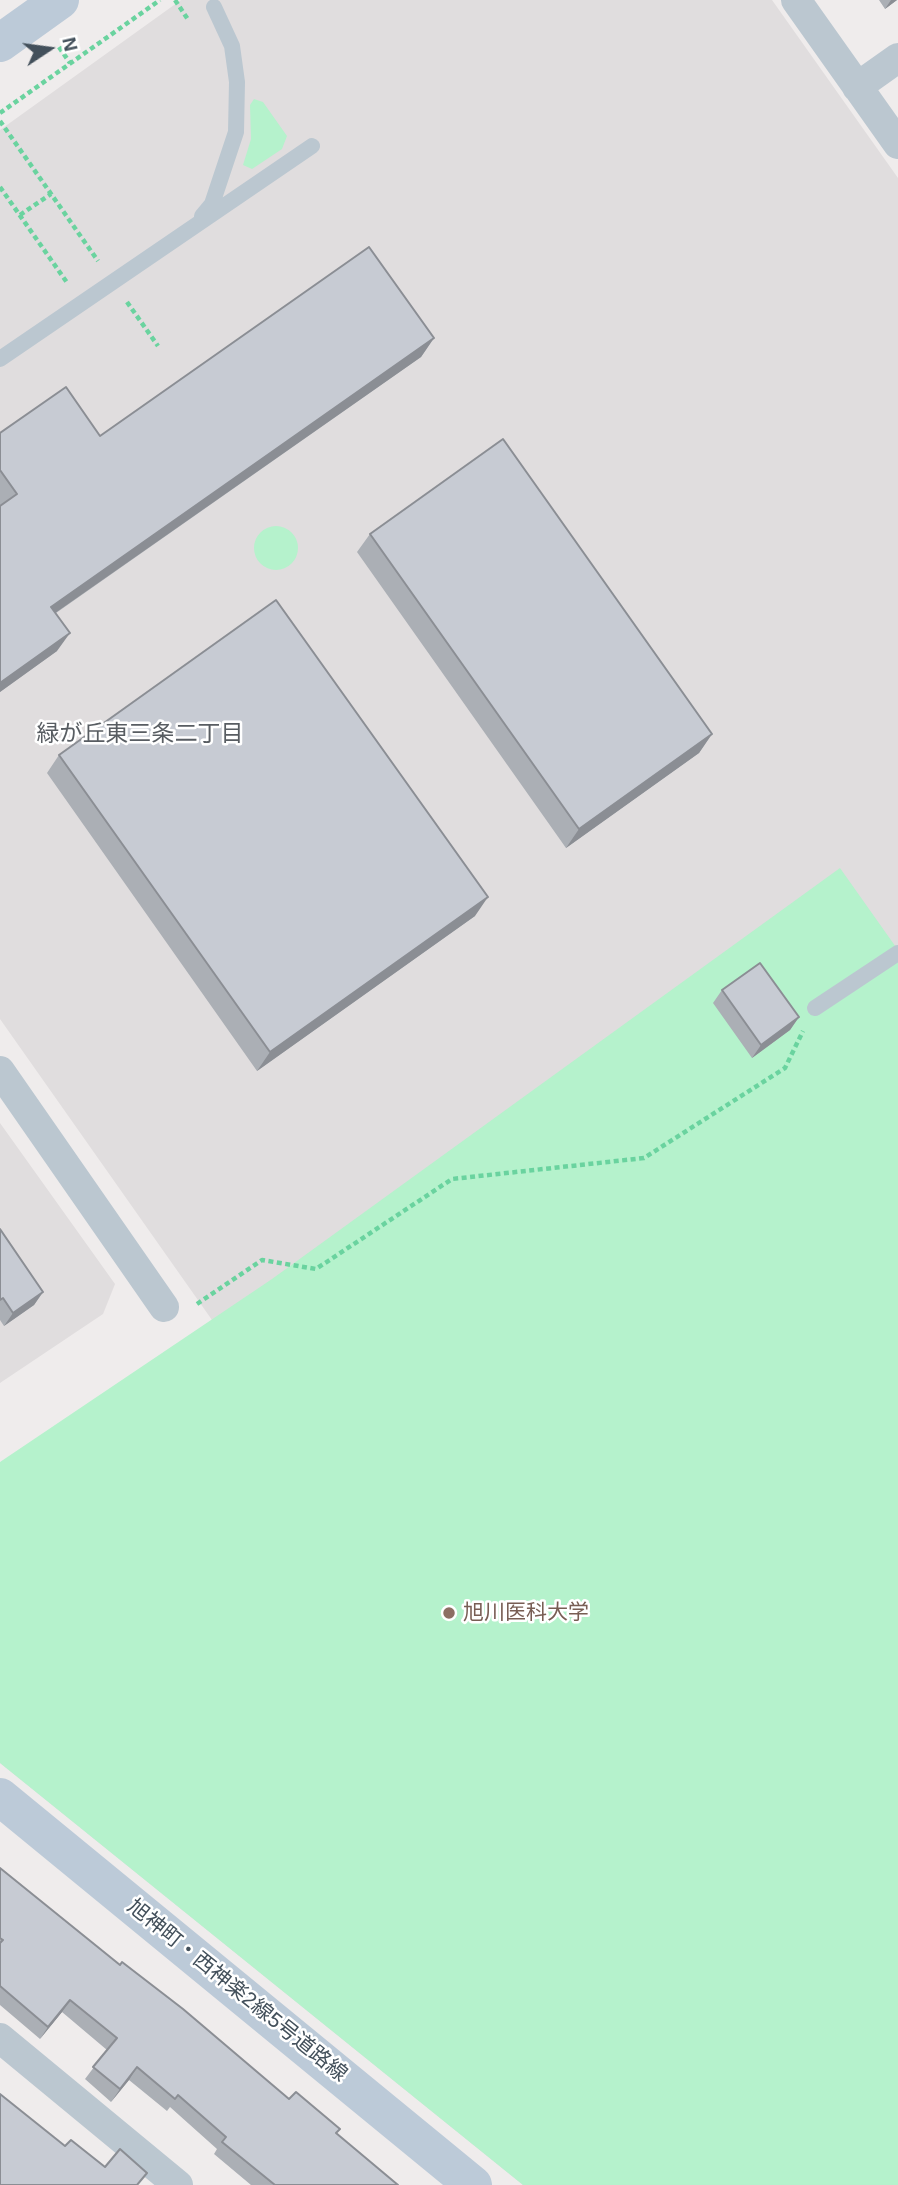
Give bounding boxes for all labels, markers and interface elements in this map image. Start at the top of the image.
north arrow [14,14,84,84]
text: N [58,35,82,53]
district label: 緑が丘東三条二丁目 [37,721,243,749]
place label: 旭川医科大学 [463,1600,589,1626]
marker: 旭川医科大学 [441,1605,457,1621]
street label: 旭神町・西神楽2線5号道路線 [122,1895,352,2087]

